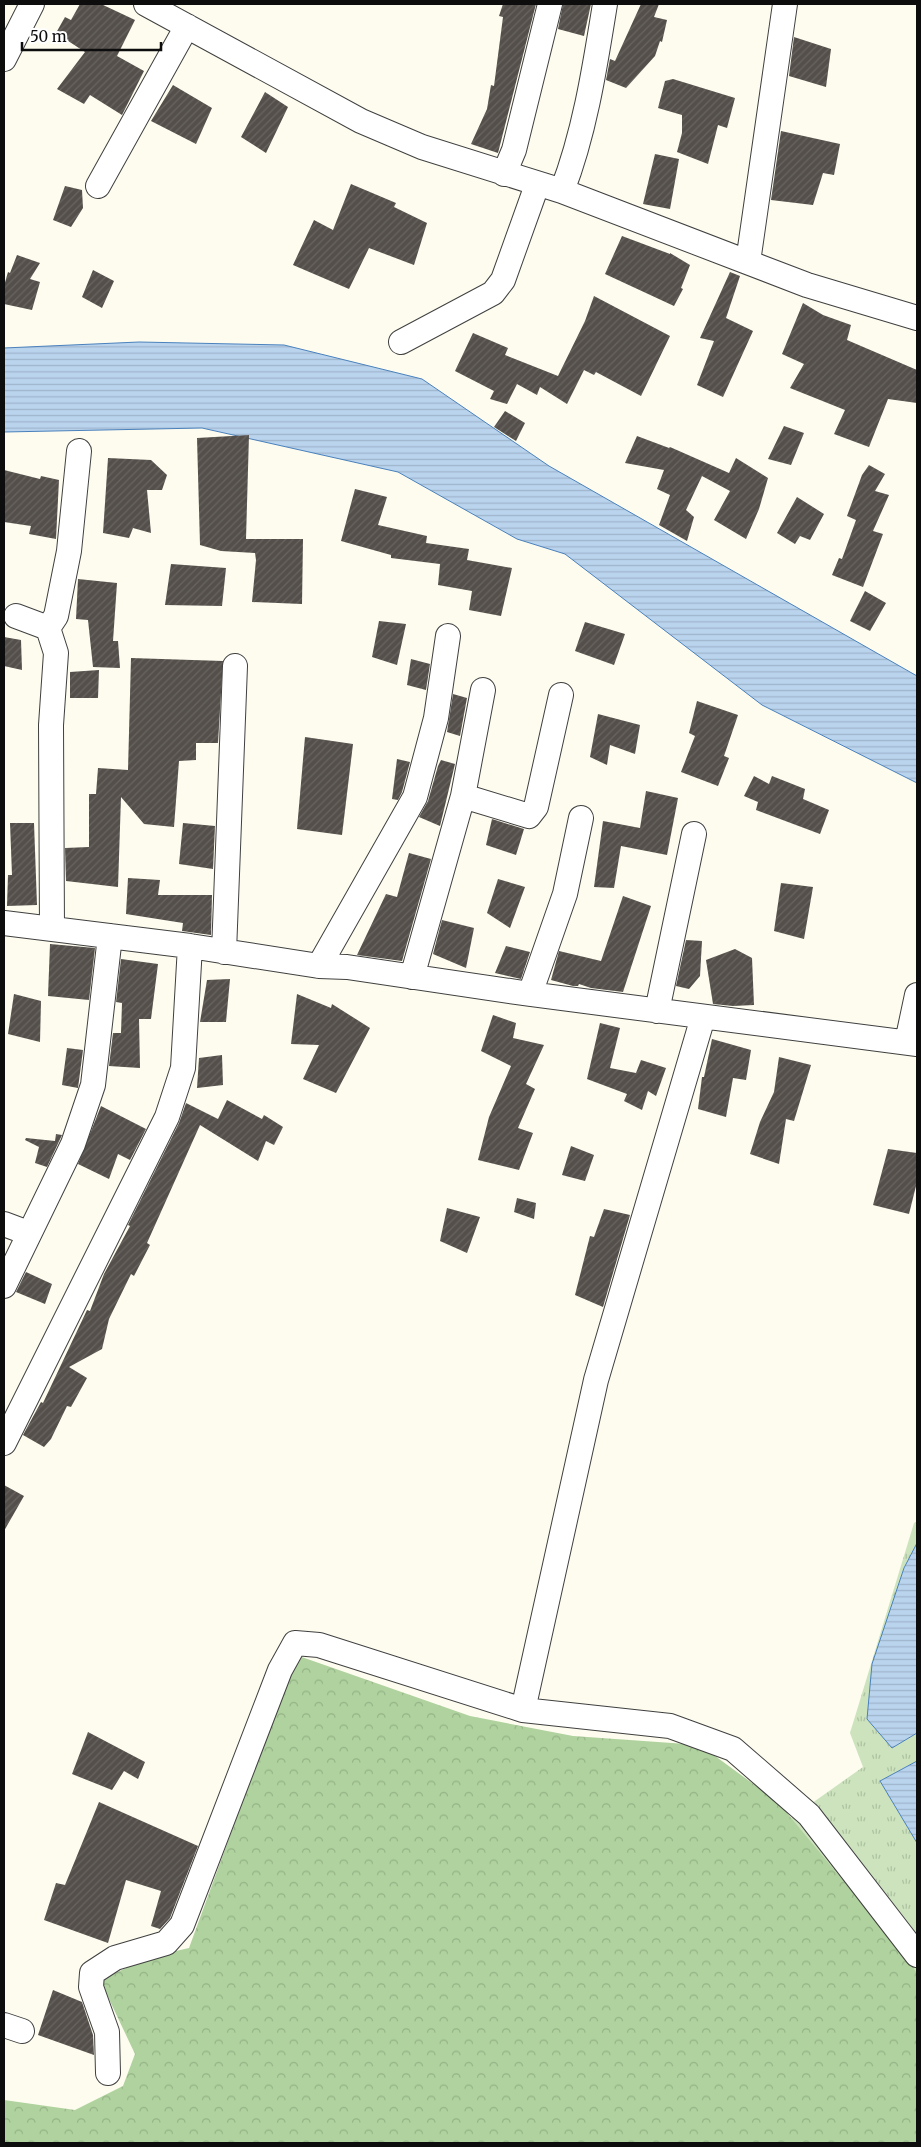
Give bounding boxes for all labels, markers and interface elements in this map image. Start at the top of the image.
scale bar [22,20,161,52]
text: 50 m [30,27,67,46]

